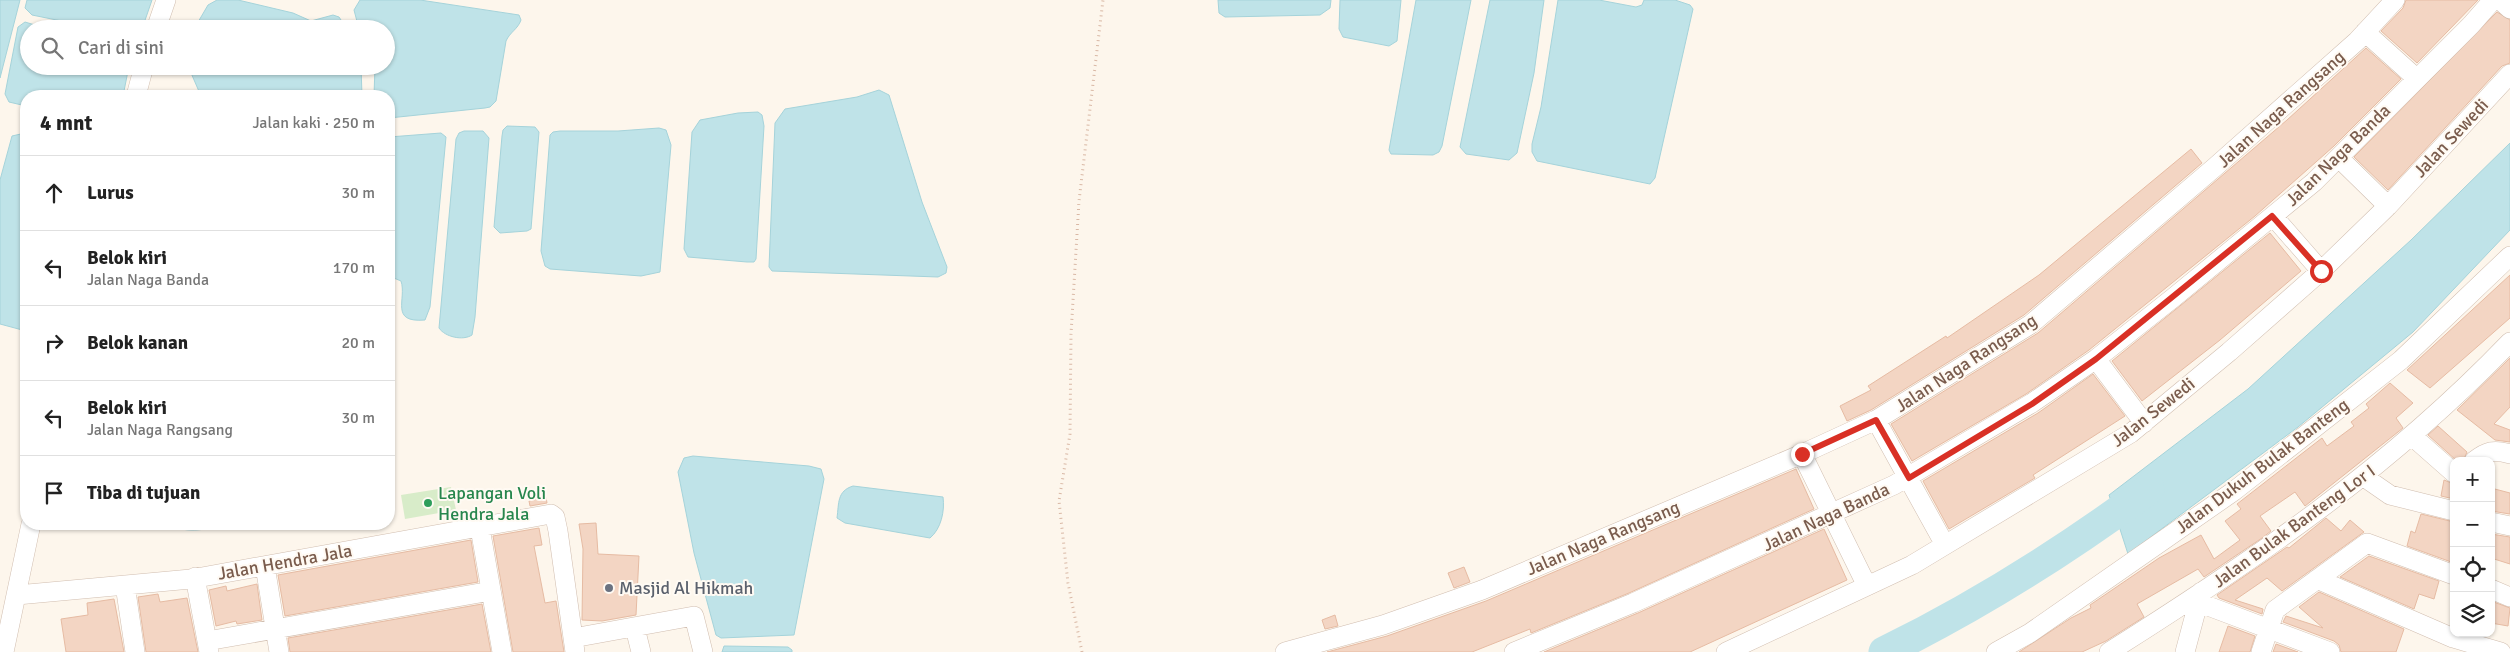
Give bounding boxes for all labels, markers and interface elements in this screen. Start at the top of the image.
search box [20,20,395,75]
icon: search [38,34,66,62]
text: Cari di sini [78,36,164,60]
street label: Jalan Naga Rangsang [2213,46,2349,172]
street label: Jalan Sewedi [2409,94,2493,182]
street label: Jalan Naga Banda [2281,99,2395,211]
text: 4 mnt [40,110,92,136]
text: Jalan kaki · 250 m [253,113,375,133]
icon: ahead [40,179,68,207]
text: Lurus [87,181,134,205]
text: 30 m [341,183,375,203]
text: Belok kiri [87,246,167,270]
icon: left [40,254,68,282]
text: 170 m [333,258,375,278]
route start [2310,260,2333,283]
text: Jalan Naga Banda [87,270,209,290]
street label: Jalan Naga Rangsang [1891,309,2041,417]
icon: right [40,329,68,357]
text: Belok kanan [87,331,188,355]
text: 20 m [341,333,375,353]
street label: Jalan Sewedi [2107,373,2199,451]
street label: Jalan Dukuh Bulak Banteng [2171,394,2353,538]
text: Belok kiri [87,396,167,420]
icon: left [40,404,68,432]
text: 30 m [341,408,375,428]
text: Jalan Naga Rangsang [87,420,233,440]
route end [1791,443,1814,466]
map controls [2450,457,2495,637]
button: + [2450,457,2495,502]
street label: Jalan Bulak Banteng Lor I [2208,460,2380,592]
street label: Jalan Naga Banda [1759,478,1893,556]
icon: arrive [40,479,68,507]
text: Tiba di tujuan [87,481,200,505]
place label: Lapangan Voli Hendra Jala [438,482,546,525]
street label: Jalan Naga Rangsang [1523,496,1683,580]
marker: Lapangan Voli Hendra Jala [422,497,434,509]
button: − [2450,502,2495,547]
street label: Jalan Hendra Jala [216,539,354,585]
button: locate [2450,547,2495,592]
place label: Masjid Al Hikmah [619,577,753,599]
marker: Masjid Al Hikmah [603,582,615,594]
button: layers [2450,592,2495,637]

